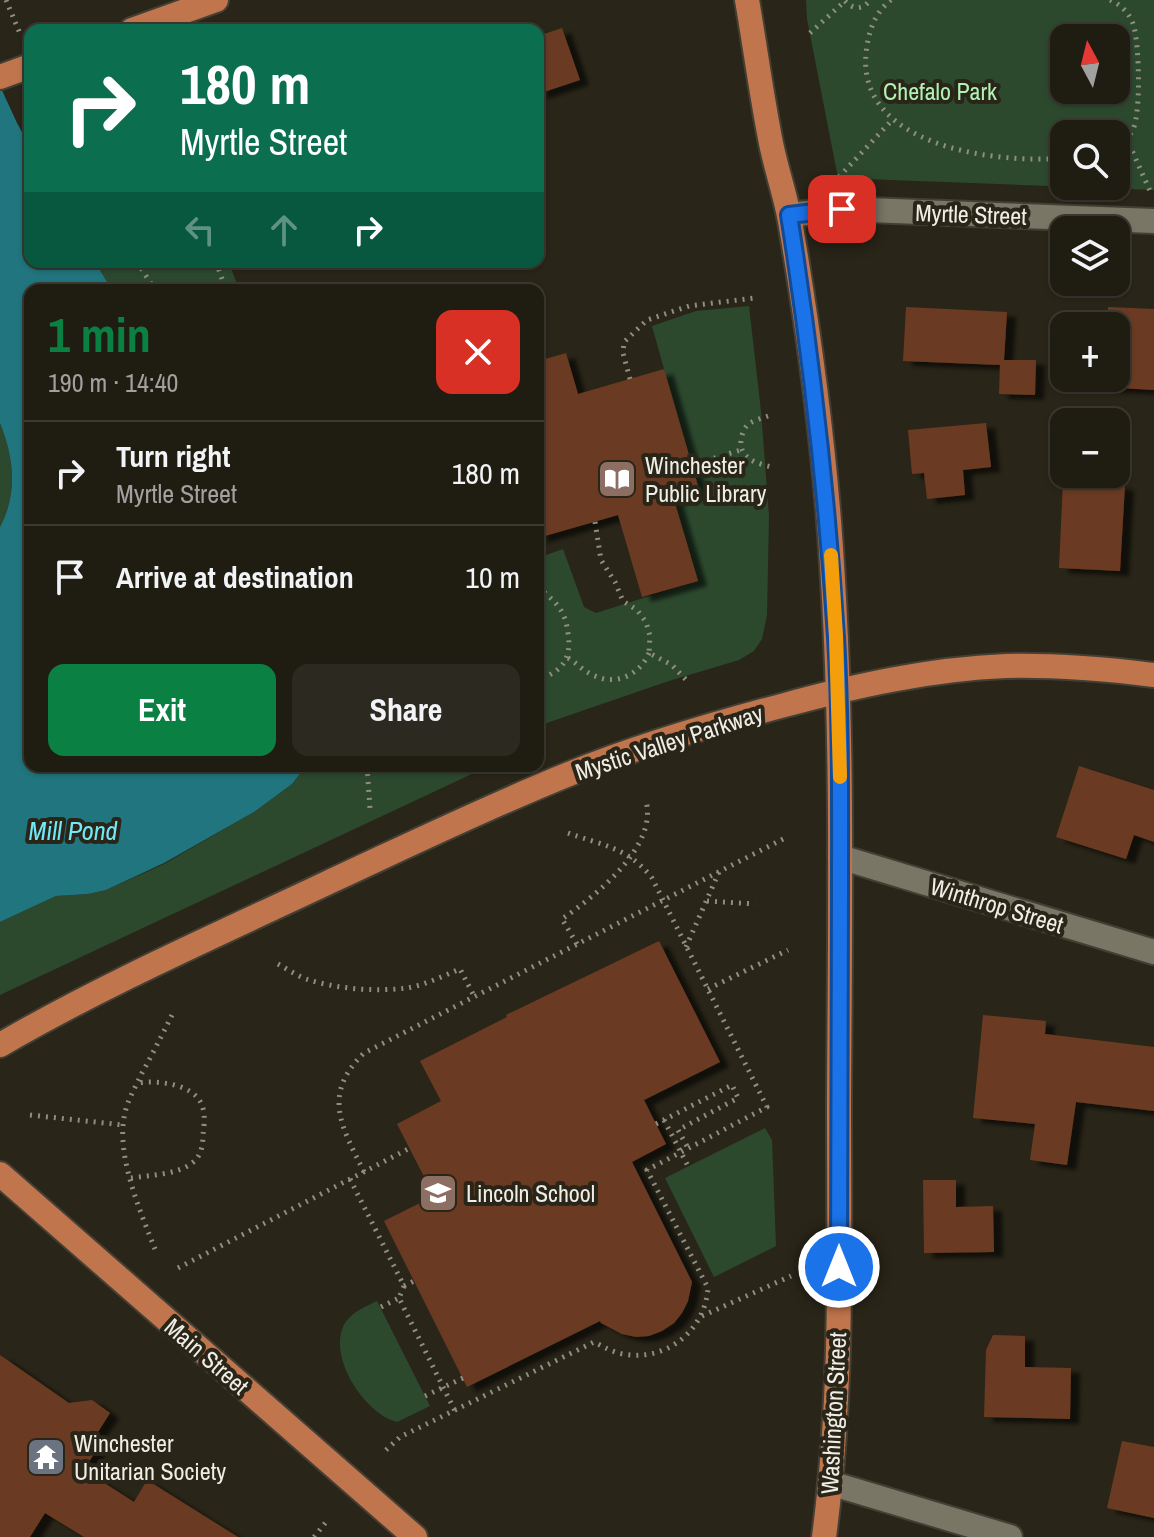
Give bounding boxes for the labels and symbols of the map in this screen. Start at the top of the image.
north arrow [1050,24,1130,104]
park label: Chefalo Park [883,75,997,107]
pin [808,175,876,243]
street label: Myrtle Street [915,196,1028,232]
place label: Winchester Public Library [645,449,767,509]
library icon: Winchester Public Library [596,458,638,500]
street label: Mystic Valley Parkway [571,697,767,787]
water label: Mill Pond [29,813,118,848]
street label: Winthrop Street [926,870,1068,941]
school or university icon: Lincoln School [417,1172,459,1214]
place label: Lincoln School [466,1177,595,1209]
position arrow [797,1225,881,1309]
street label: Main Street [158,1311,256,1402]
street label: Washington Street [813,1331,853,1495]
place label: Winchester Unitarian Society [74,1427,226,1487]
temple icon: Winchester Unitarian Society [25,1436,67,1478]

